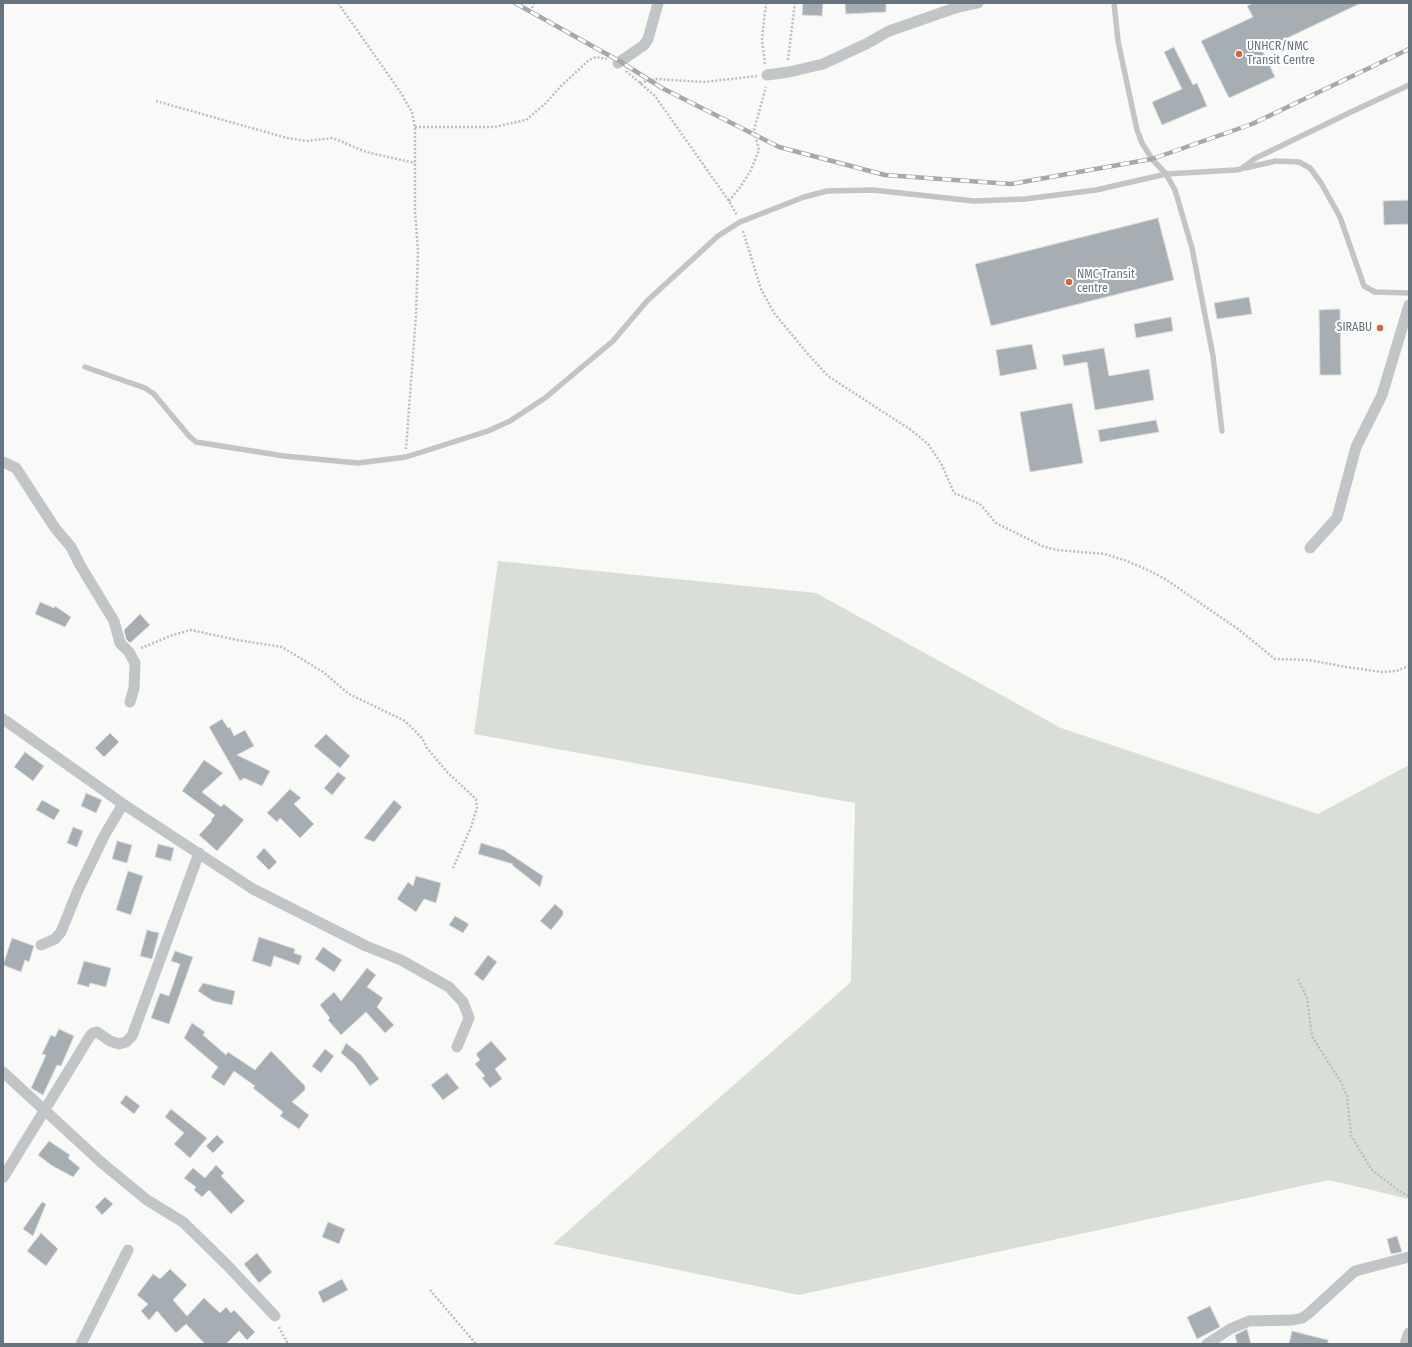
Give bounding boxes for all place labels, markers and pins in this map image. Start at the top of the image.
place label: UNHCR/NMC Transit Centre [1247,40,1315,68]
marker: UNHCR/NMC Transit Centre [1234,49,1244,59]
place label: NMC Transit centre [1077,268,1135,296]
marker: NMC Transit centre [1064,277,1074,287]
place label: SIRABU [1336,321,1372,335]
marker: SIRABU [1375,323,1385,333]

